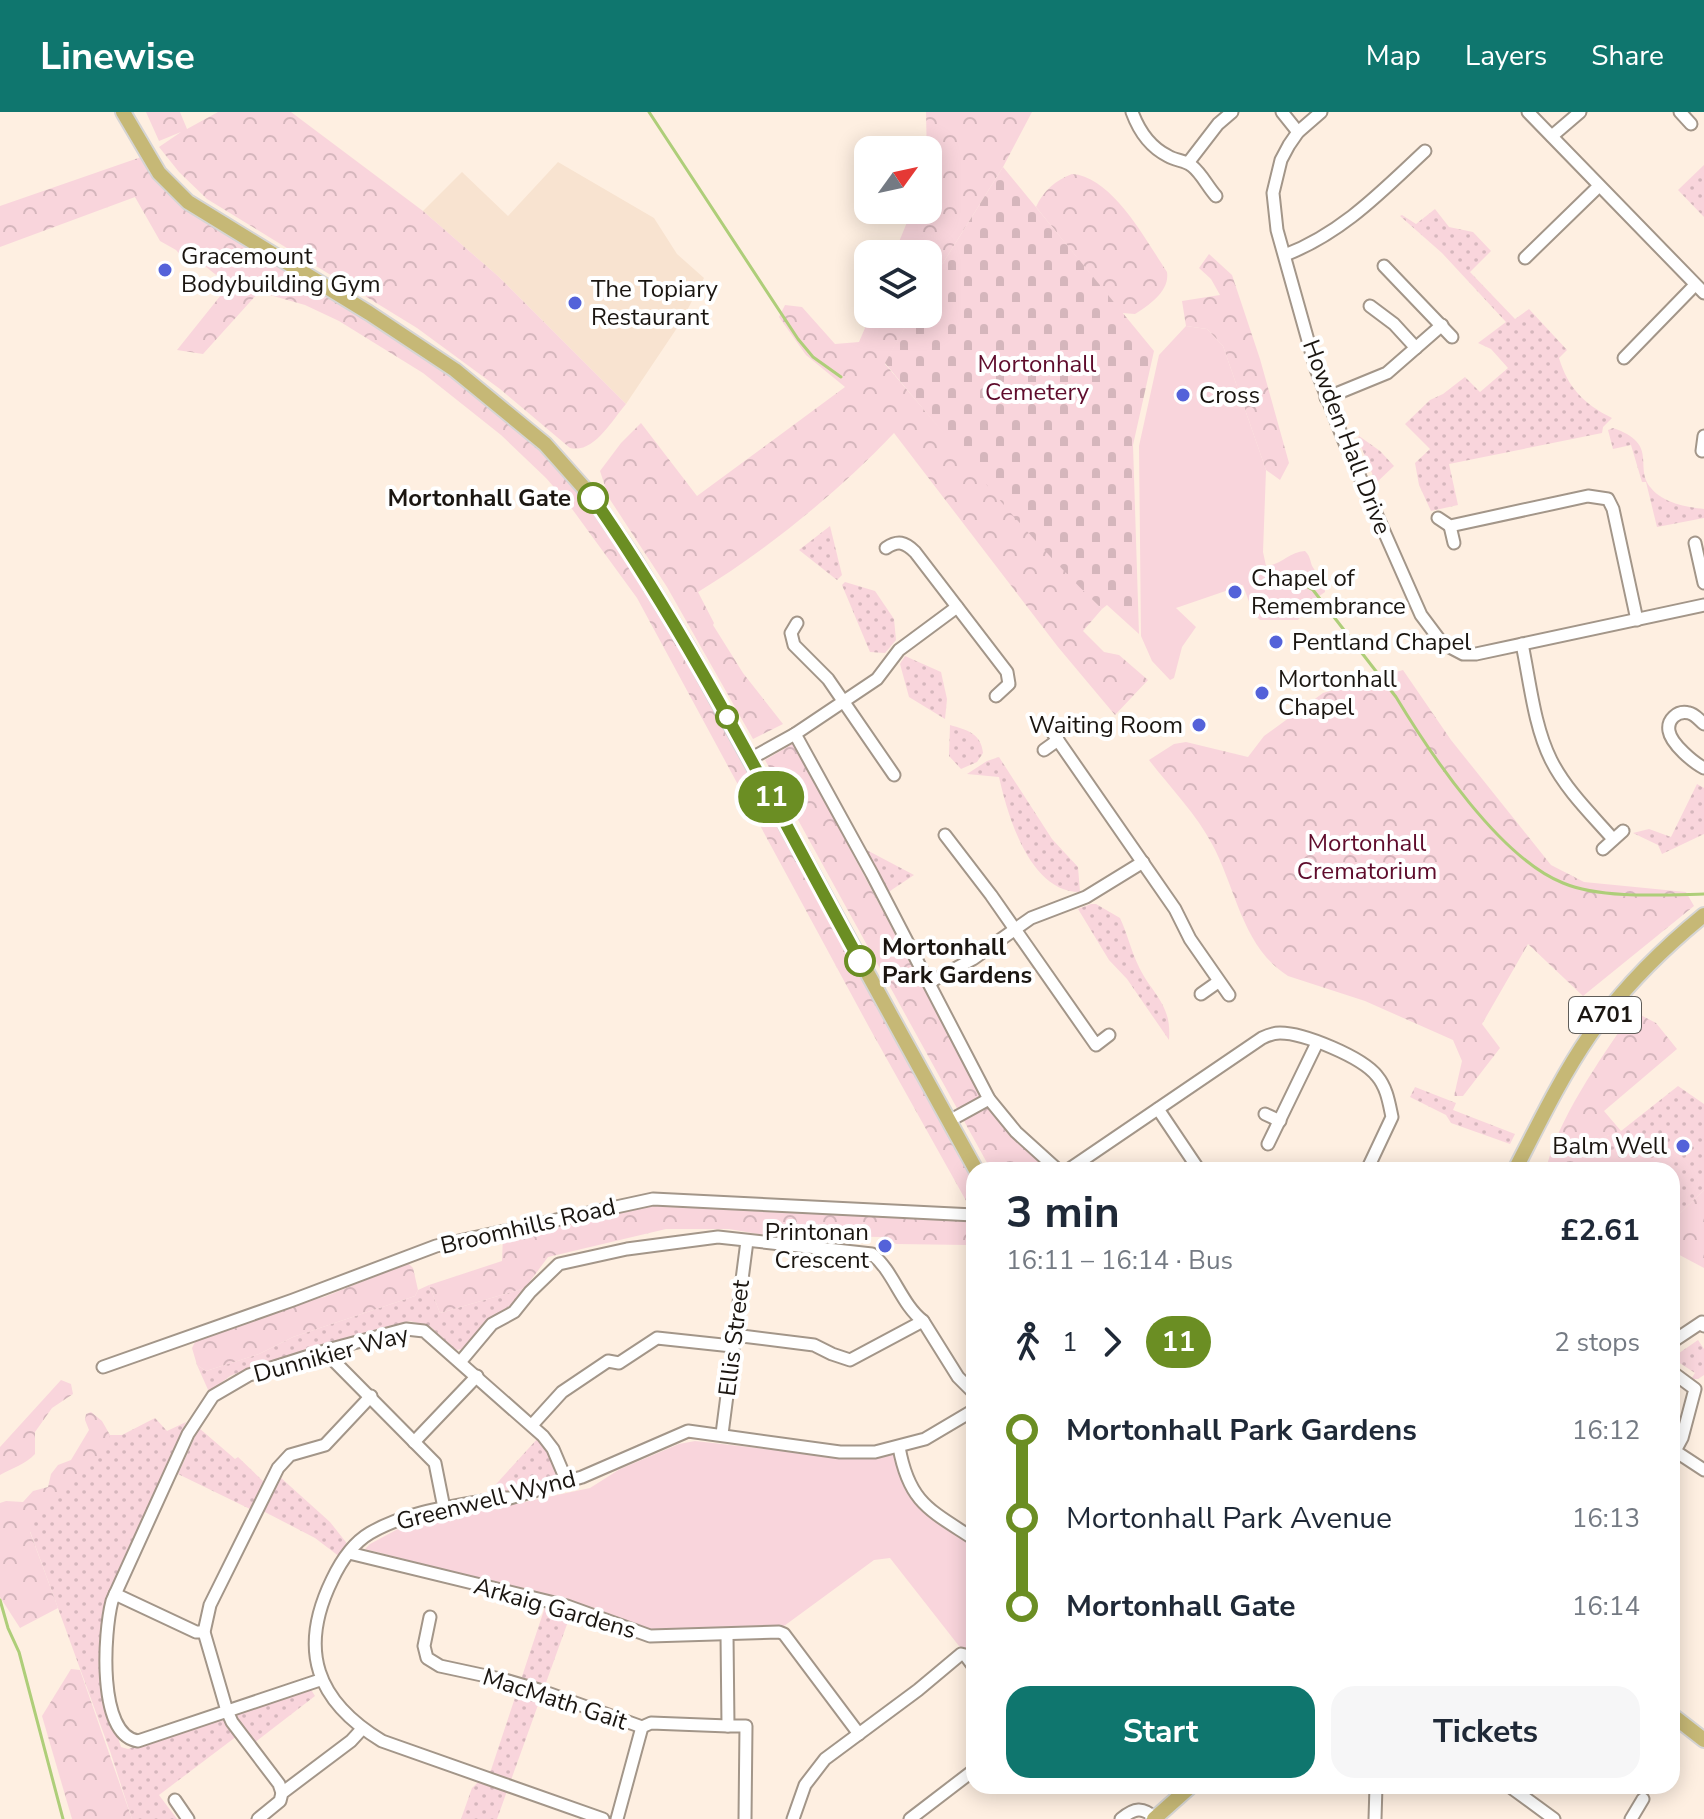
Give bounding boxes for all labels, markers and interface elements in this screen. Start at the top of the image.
text: Linewise [40,31,195,82]
text: Map [1366,37,1421,75]
text: Layers [1465,37,1547,75]
text: Share [1591,37,1664,75]
north arrow [854,136,942,224]
map controls [854,136,942,328]
place label: Gracemount Bodybuilding Gym [181,240,381,300]
button: layers [854,240,942,328]
marker: Gracemount Bodybuilding Gym [156,261,174,279]
place label: The Topiary Restaurant [591,273,719,333]
marker: The Topiary Restaurant [566,294,584,312]
street label: Howden Hall Drive [1295,335,1399,539]
park label: Mortonhall Cemetery [978,348,1096,408]
place label: Cross [1199,379,1260,411]
marker: Cross [1174,386,1192,404]
place label: Mortonhall Gate [387,482,571,514]
marker: Mortonhall Gate [578,483,608,513]
place label: Chapel of Remembrance [1251,562,1406,622]
marker: Chapel of Remembrance [1226,583,1244,601]
place label: Pentland Chapel [1292,626,1471,658]
marker: Pentland Chapel [1267,633,1285,651]
place label: Mortonhall Chapel [1278,663,1397,723]
marker: Mortonhall Chapel [1253,684,1271,702]
unlabelled marker [716,706,738,728]
place label: Waiting Room [1029,709,1183,741]
marker: Waiting Room [1190,716,1208,734]
line badge: 11 [735,771,807,823]
text: 11 [754,778,788,816]
park label: Mortonhall Crematorium [1297,827,1437,887]
place label: Mortonhall Park Gardens [882,931,1032,991]
marker: Mortonhall Park Gardens [845,946,875,976]
road number: A701 [1569,997,1641,1033]
place label: Balm Well [1552,1130,1667,1162]
marker: Balm Well [1674,1137,1692,1155]
text: 3 min [1006,1183,1120,1243]
street label: Broomhills Road [437,1190,619,1262]
text: £2.61 [1561,1210,1640,1251]
place label: Printonan Crescent [765,1216,870,1276]
marker: Printonan Crescent [876,1237,894,1255]
text: 16:11 – 16:14 · Bus [1006,1243,1233,1278]
street label: Ellis Street [711,1277,757,1398]
street label: Dunnikier Way [250,1318,413,1390]
icon: walk [1006,1320,1050,1364]
icon: forward [1090,1320,1134,1364]
text: 11 [1162,1323,1195,1361]
text: 1 [1062,1325,1078,1360]
text: 2 stops [1554,1325,1640,1360]
text: Mortonhall Park Gardens [1066,1410,1417,1451]
text: 16:12 [1572,1413,1640,1448]
street label: Greenwell Wynd [393,1462,579,1538]
text: Mortonhall Park Avenue [1066,1498,1392,1539]
text: 16:13 [1572,1501,1640,1536]
street label: Arkaig Gardens [470,1570,640,1646]
text: Mortonhall Gate [1066,1586,1295,1627]
text: 16:14 [1572,1589,1640,1624]
street label: MacMath Gait [479,1661,632,1738]
button: Start [1006,1686,1315,1778]
button: Tickets [1331,1686,1640,1778]

